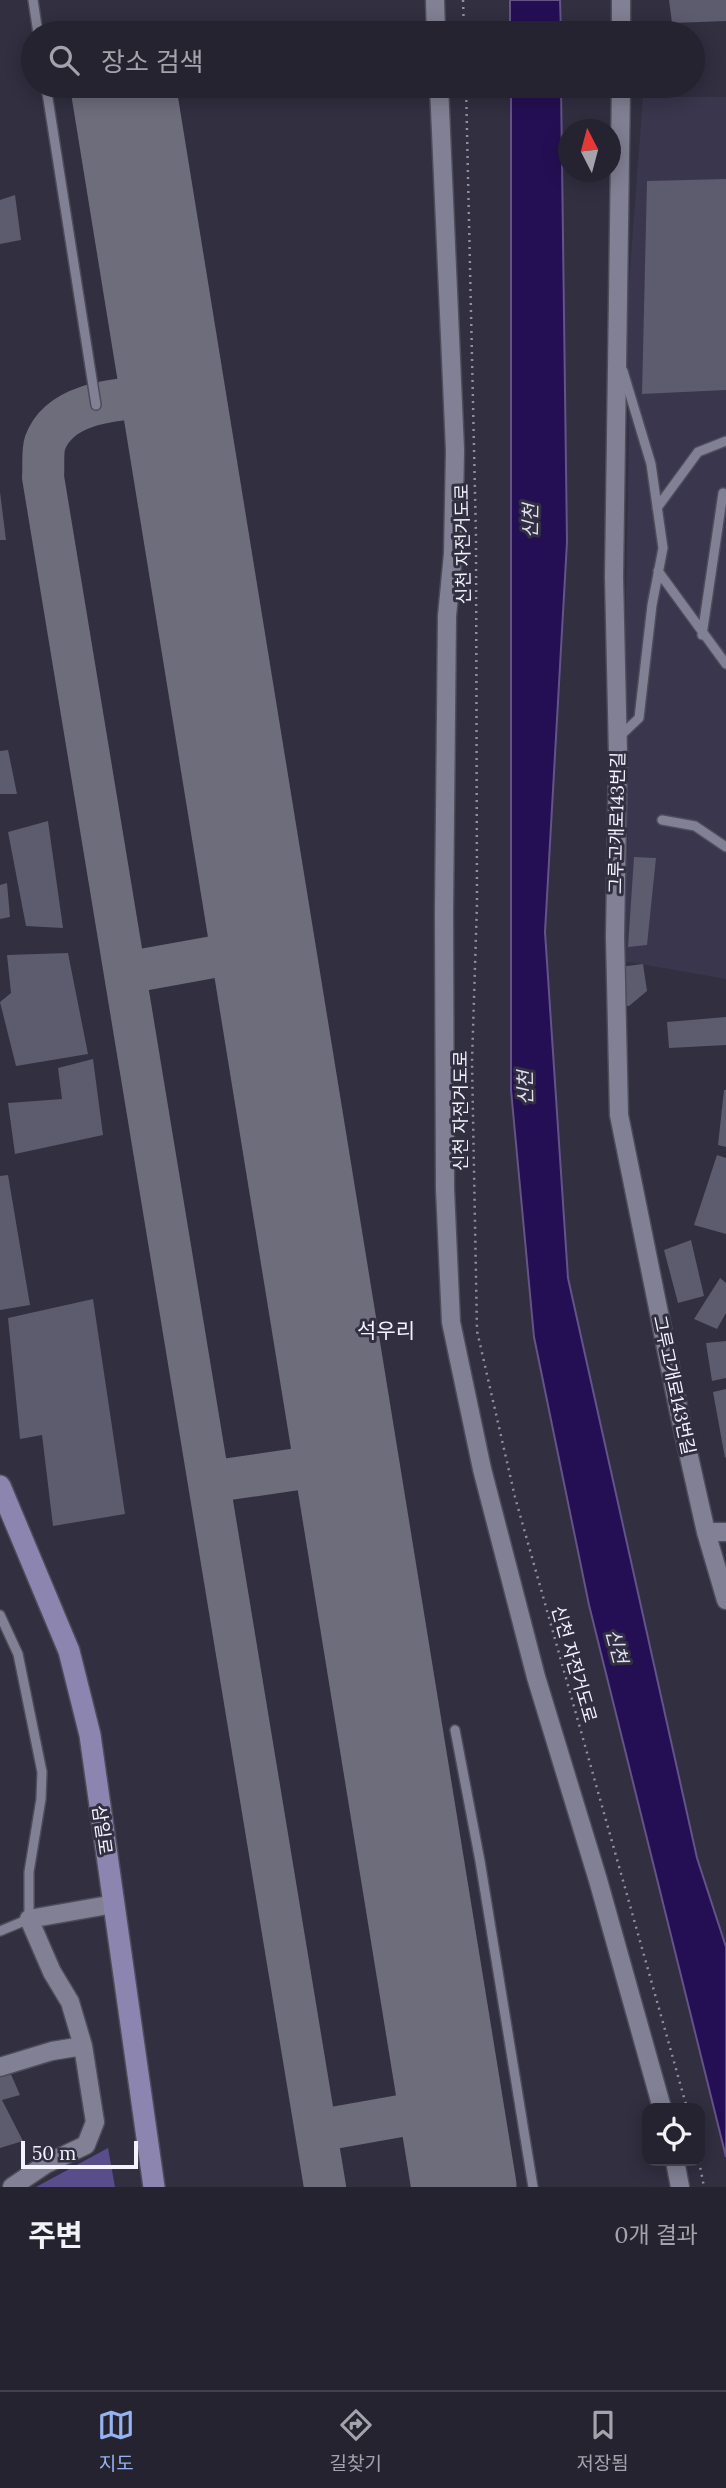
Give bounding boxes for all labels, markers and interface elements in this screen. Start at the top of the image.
search box [21,21,705,98]
icon: search [45,41,83,79]
text: 장소 검색 [101,45,204,78]
north arrow [558,119,621,182]
street label: 신천 자전거도로 [450,483,475,605]
water label: 신천 [518,502,542,539]
street label: 그루고개로143번길 [604,752,629,894]
street label: 신천 자전거도로 [449,1051,472,1171]
water label: 신천 [513,1069,537,1106]
street label: 그루고개로143번길 [648,1313,701,1457]
district label: 석우리 [357,1317,415,1344]
street label: 신천 자전거도로 [547,1603,602,1725]
water label: 신천 [601,1626,634,1667]
street label: 삼일로 [88,1804,117,1856]
map controls [642,2103,705,2166]
button: locate [642,2103,705,2166]
scale bar [21,2138,138,2170]
text: 50 m [32,2141,76,2165]
text: 주변 [28,2216,83,2254]
text: 0개 결과 [614,2220,698,2249]
tab: 지도 [97,2406,135,2475]
tab: 길찾기 [330,2406,382,2475]
tab: 저장됨 [576,2406,629,2475]

